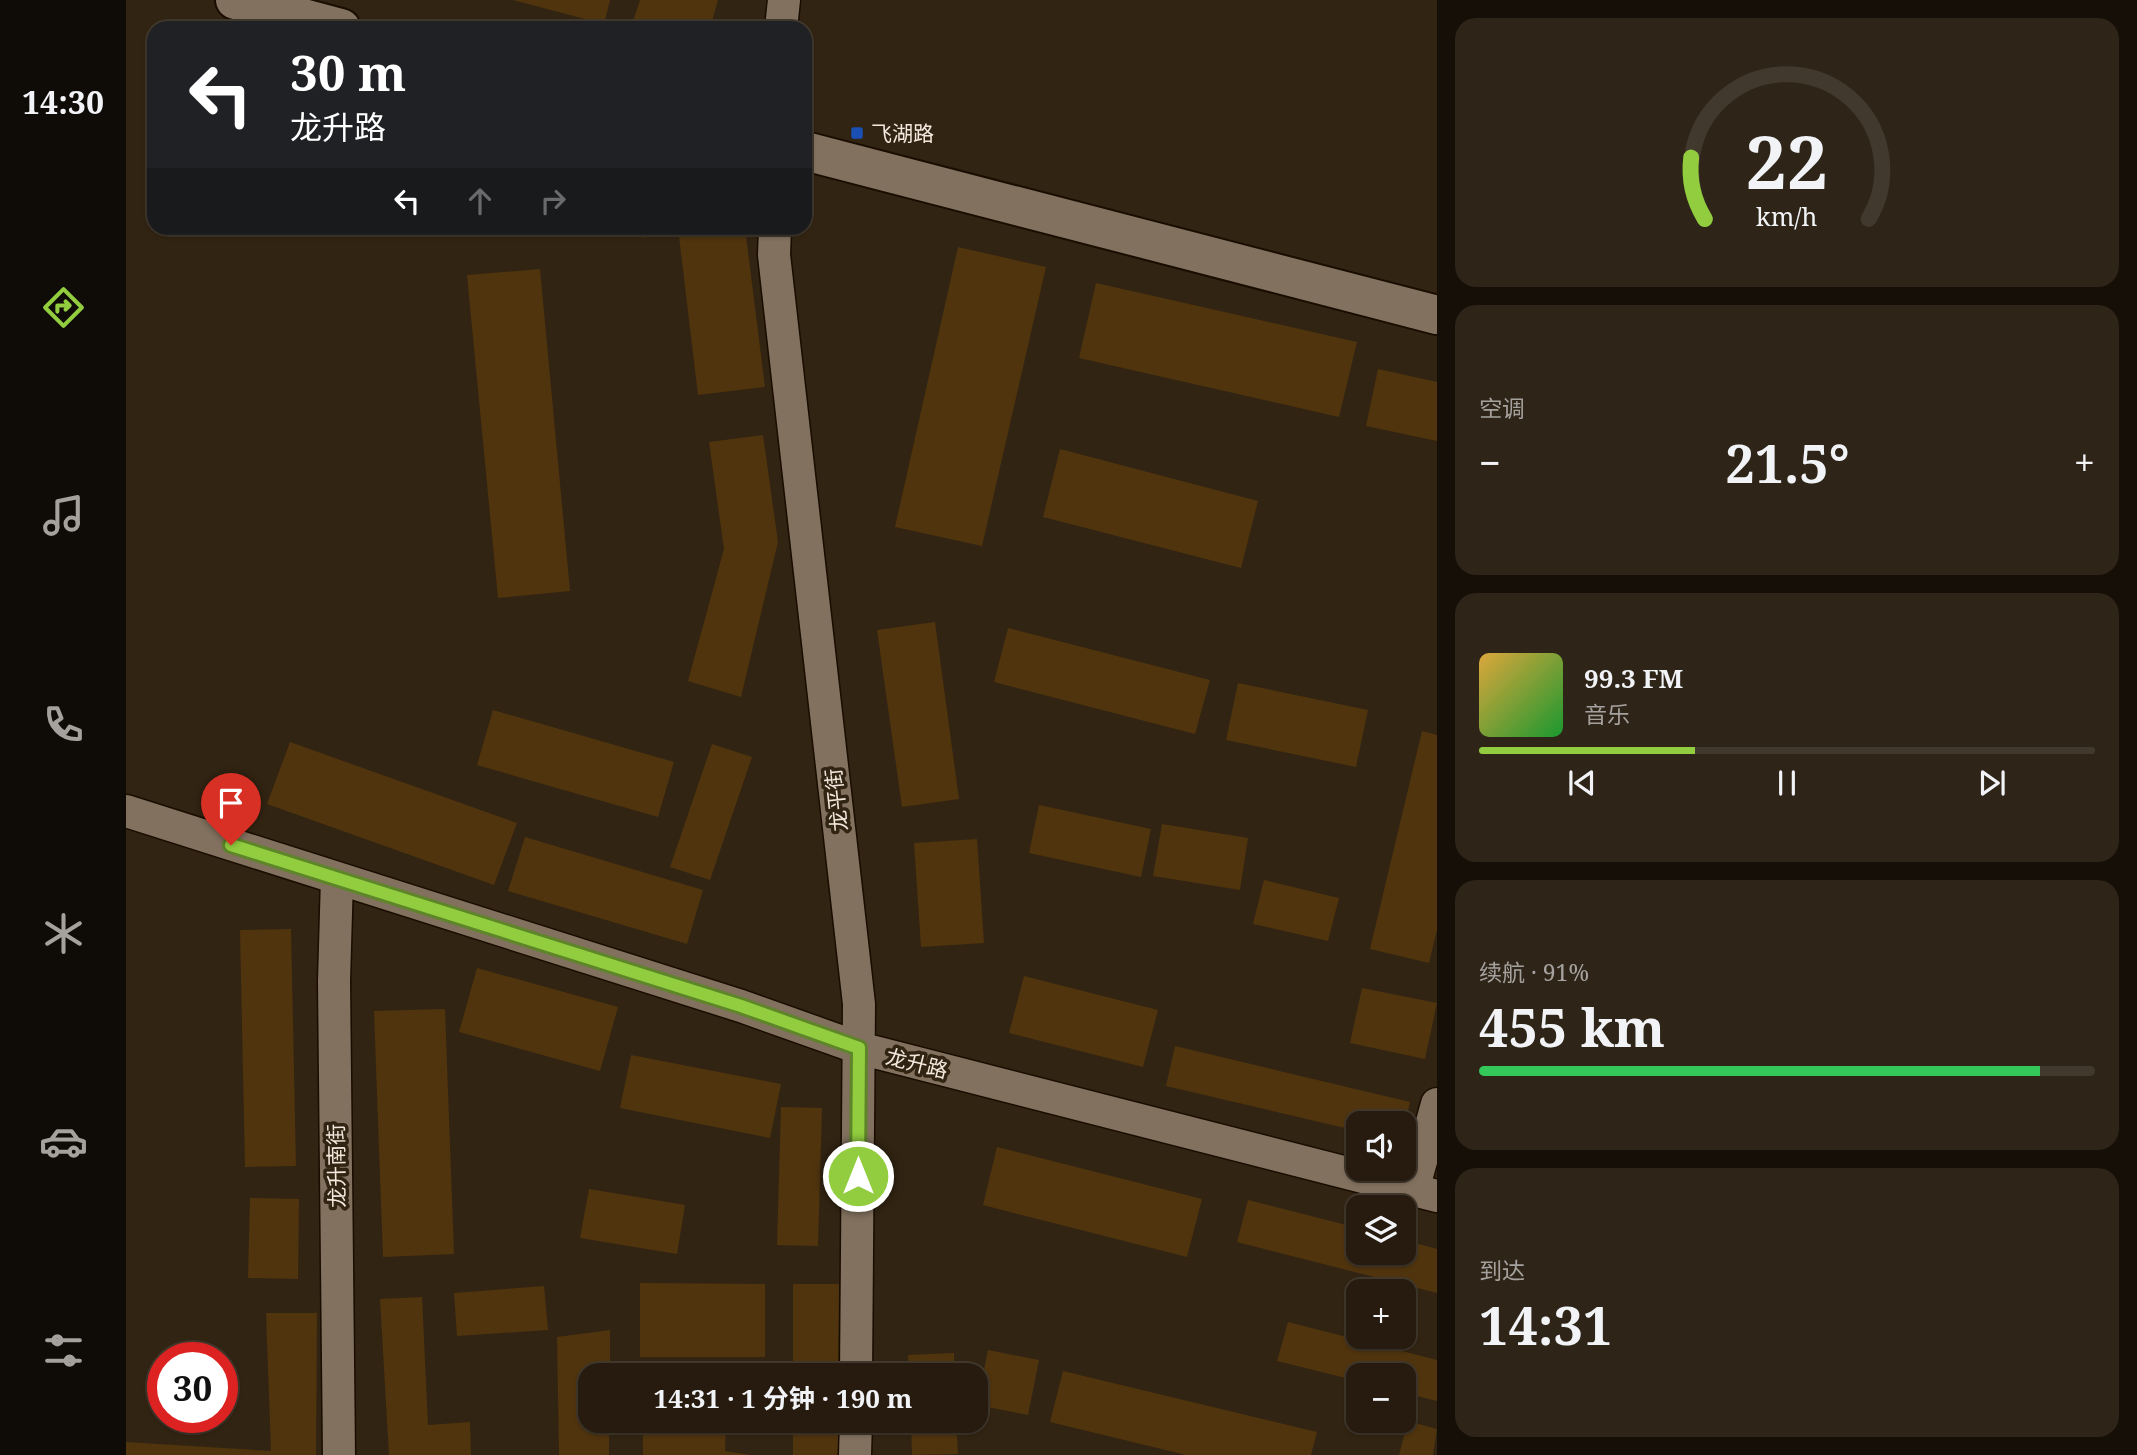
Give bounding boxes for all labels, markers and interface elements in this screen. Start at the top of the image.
text: 30 m [290,39,406,105]
icon: left [175,49,266,140]
text: 14:30 [22,80,104,123]
text: 龙升路 [290,105,386,148]
text: 22 [1746,111,1828,210]
place label: 飞湖路 [871,119,934,147]
marker: 飞湖路 [849,125,865,141]
icon: left [388,182,426,220]
icon: ahead [461,182,499,220]
icon: right [534,182,572,220]
text: km/h [1756,199,1818,233]
icon: directions [39,283,88,332]
text: 空调 [1479,392,1525,424]
text: 21.5° [1725,427,1850,498]
text: − [1479,436,1501,488]
text: + [2074,436,2095,488]
icon: music [39,491,88,540]
text: 99.3 FM [1584,660,1683,696]
text: 音乐 [1584,698,1630,730]
icon: phone [39,700,88,749]
icon: previous [1563,764,1601,802]
icon: pause [1768,764,1806,802]
icon: next [1973,764,2011,802]
street label: 龙平街 [819,767,853,833]
pin [201,773,261,845]
icon: arrive [212,784,250,822]
icon: climate [39,909,88,958]
text: 续航 · 91% [1479,956,1589,988]
text: 455 km [1479,991,1665,1062]
street label: 龙升路 [883,1042,951,1084]
map controls [1346,1111,1416,1433]
button: sound [1346,1111,1416,1181]
icon: car [39,1117,88,1166]
street label: 龙升南街 [321,1124,351,1208]
position arrow [821,1139,895,1213]
button: layers [1346,1195,1416,1265]
text: 到达 [1479,1254,1525,1286]
button: + [1346,1279,1416,1349]
text: 14:31 [1479,1289,1612,1360]
icon: filters [39,1326,88,1375]
speed limit sign: 30 [147,1342,238,1433]
button: − [1346,1363,1416,1433]
text: 14:31 · 1 分钟 · 190 m [654,1380,912,1416]

